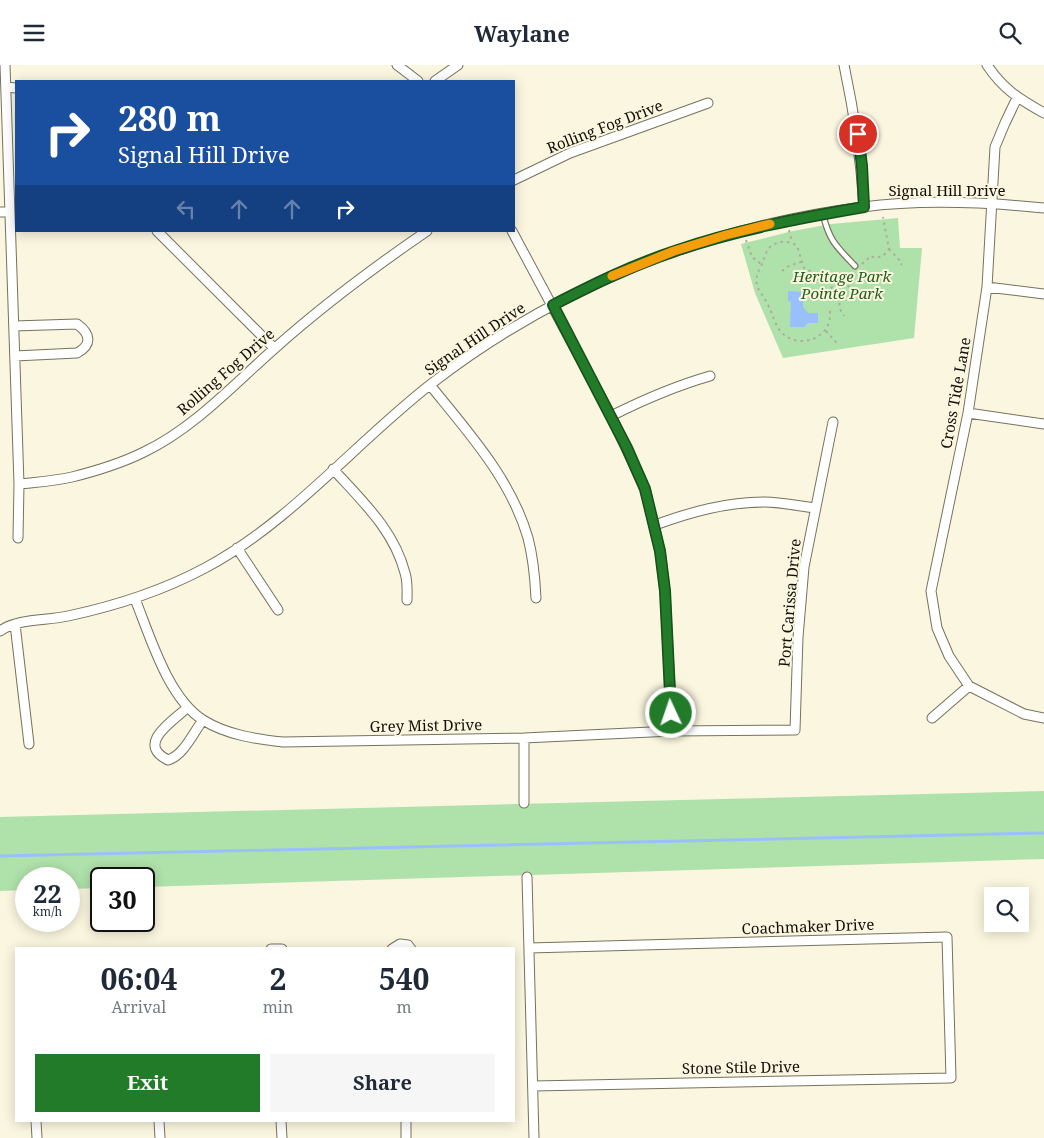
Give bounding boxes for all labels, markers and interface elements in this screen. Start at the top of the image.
text: Waylane [474,18,570,48]
icon: menu [20,19,48,47]
icon: search [996,19,1024,47]
text: 280 m [118,94,221,141]
street label: Rolling Fog Drive [544,95,665,157]
icon: right [35,100,100,165]
pin [837,113,879,155]
icon: arrive [844,120,872,148]
text: Signal Hill Drive [118,139,290,169]
street label: Signal Hill Drive [888,180,1006,200]
icon: left [172,195,200,223]
icon: ahead [225,195,253,223]
icon: ahead [278,195,306,223]
icon: right [331,195,359,223]
park label: Heritage Park Pointe Park [792,266,892,303]
street label: Signal Hill Drive [420,297,529,379]
street label: Rolling Fog Drive [173,323,278,419]
street label: Cross Tide Lane [935,335,975,450]
street label: Port Carissa Drive [773,538,805,668]
position arrow [644,686,696,738]
street label: Grey Mist Drive [370,714,482,736]
speed limit sign: 30 [90,867,155,932]
text: 22 [33,876,62,910]
map controls [984,887,1029,932]
button: search [984,887,1029,932]
text: km/h [33,903,62,920]
street label: Coachmaker Drive [741,914,875,938]
text: 06:04 [100,958,177,999]
text: 2 [270,958,286,999]
text: 540 [379,958,430,999]
text: Arrival [112,996,166,1018]
text: min [263,996,293,1018]
text: m [397,996,412,1018]
button: Exit [35,1054,260,1112]
button: Share [270,1054,495,1112]
street label: Stone Stile Drive [682,1056,800,1078]

